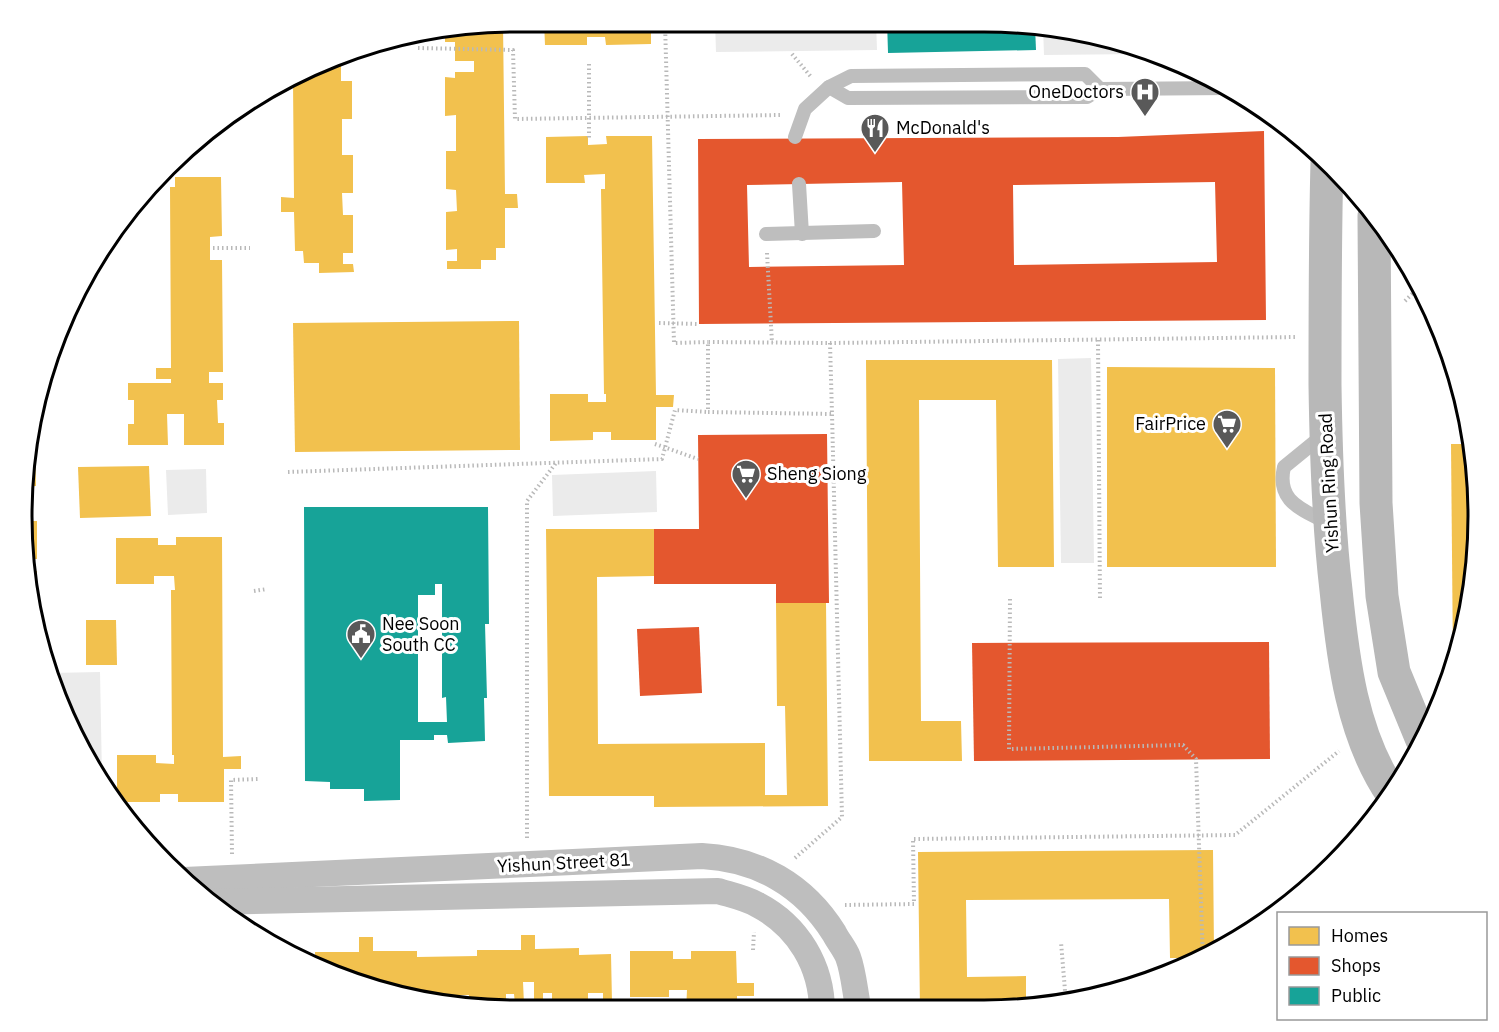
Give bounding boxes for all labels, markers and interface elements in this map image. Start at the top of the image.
hospital icon: OneDoctors [1129,76,1161,118]
place label: OneDoctors [1028,80,1124,103]
restaurant icon: McDonald's [859,112,891,154]
place label: McDonald's [896,116,990,139]
supermarket icon: FairPrice [1211,408,1243,450]
place label: FairPrice [1135,412,1206,435]
street label: Yishun Ring Road [1313,413,1344,553]
supermarket icon: Sheng Siong [730,458,762,500]
place label: Sheng Siong [767,462,867,485]
place label: Nee Soon South CC [382,612,460,656]
public building icon: Nee Soon South CC [345,618,377,660]
street label: Yishun Street 81 [497,848,631,877]
legend [1277,912,1487,1020]
text: Homes [1331,924,1388,947]
text: Shops [1331,954,1381,977]
text: Public [1331,984,1381,1007]

